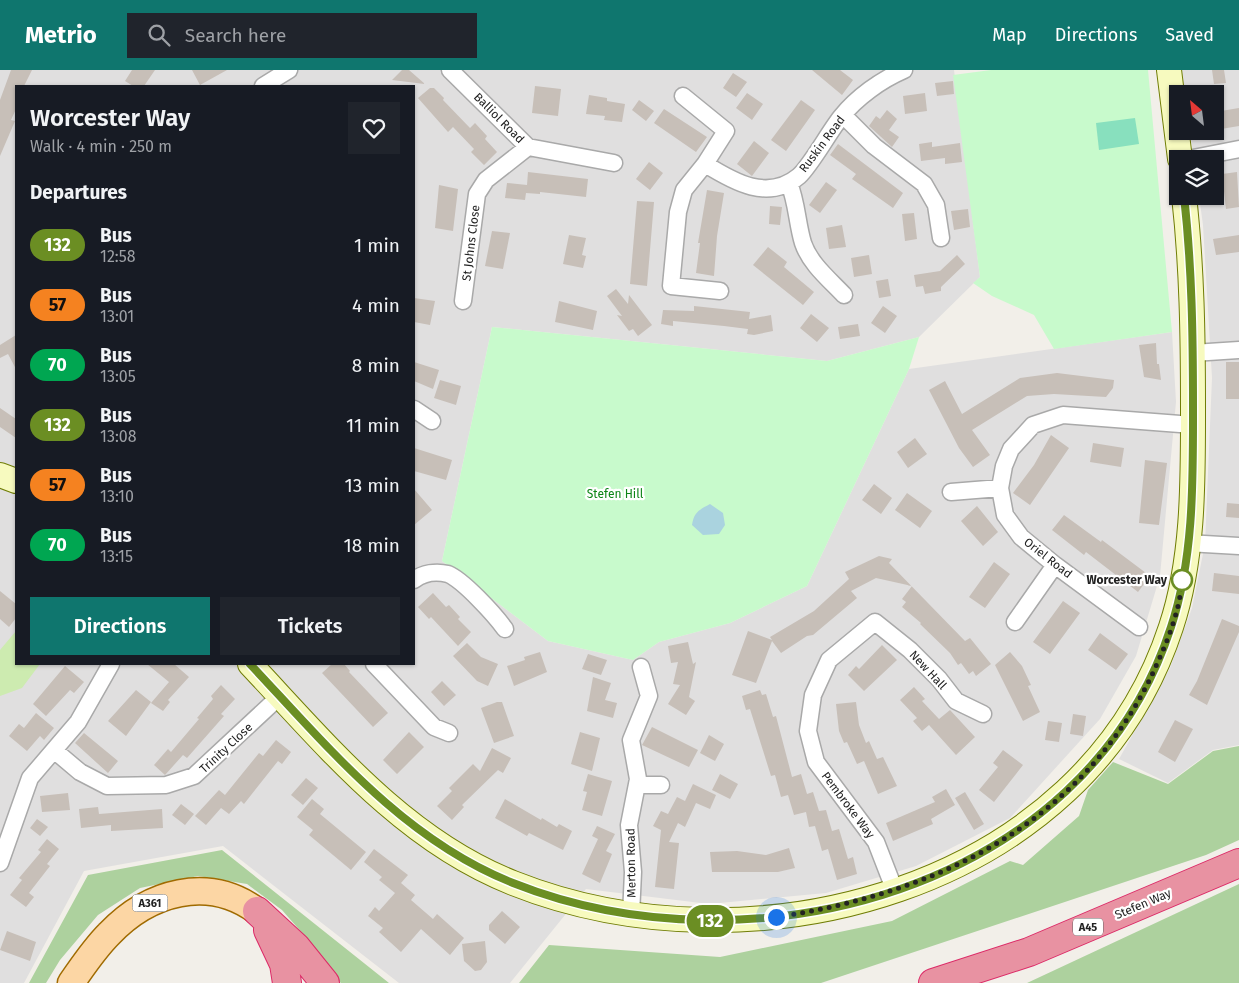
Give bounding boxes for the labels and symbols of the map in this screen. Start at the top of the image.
north arrow [1169,85,1224,140]
street label: Balliol Road [471,90,527,146]
street label: Ruskin Road [796,113,848,175]
street label: St Johns Close [459,204,483,282]
park label: Stefen Hill [587,487,644,501]
street label: Oriel Road [1021,535,1075,581]
marker: Worcester Way [1171,569,1193,591]
place label: Worcester Way [1086,573,1168,587]
street label: New Hall [906,648,950,693]
street label: Trinity Close [197,720,255,776]
street label: Pembroke Way [819,769,878,841]
street label: Merton Road [623,828,639,898]
street label: Stefen Way [1113,886,1173,922]
road number: A361 [132,894,168,911]
line badge: 132 [681,905,739,937]
your location [764,905,789,930]
road number: A45 [1073,919,1103,936]

